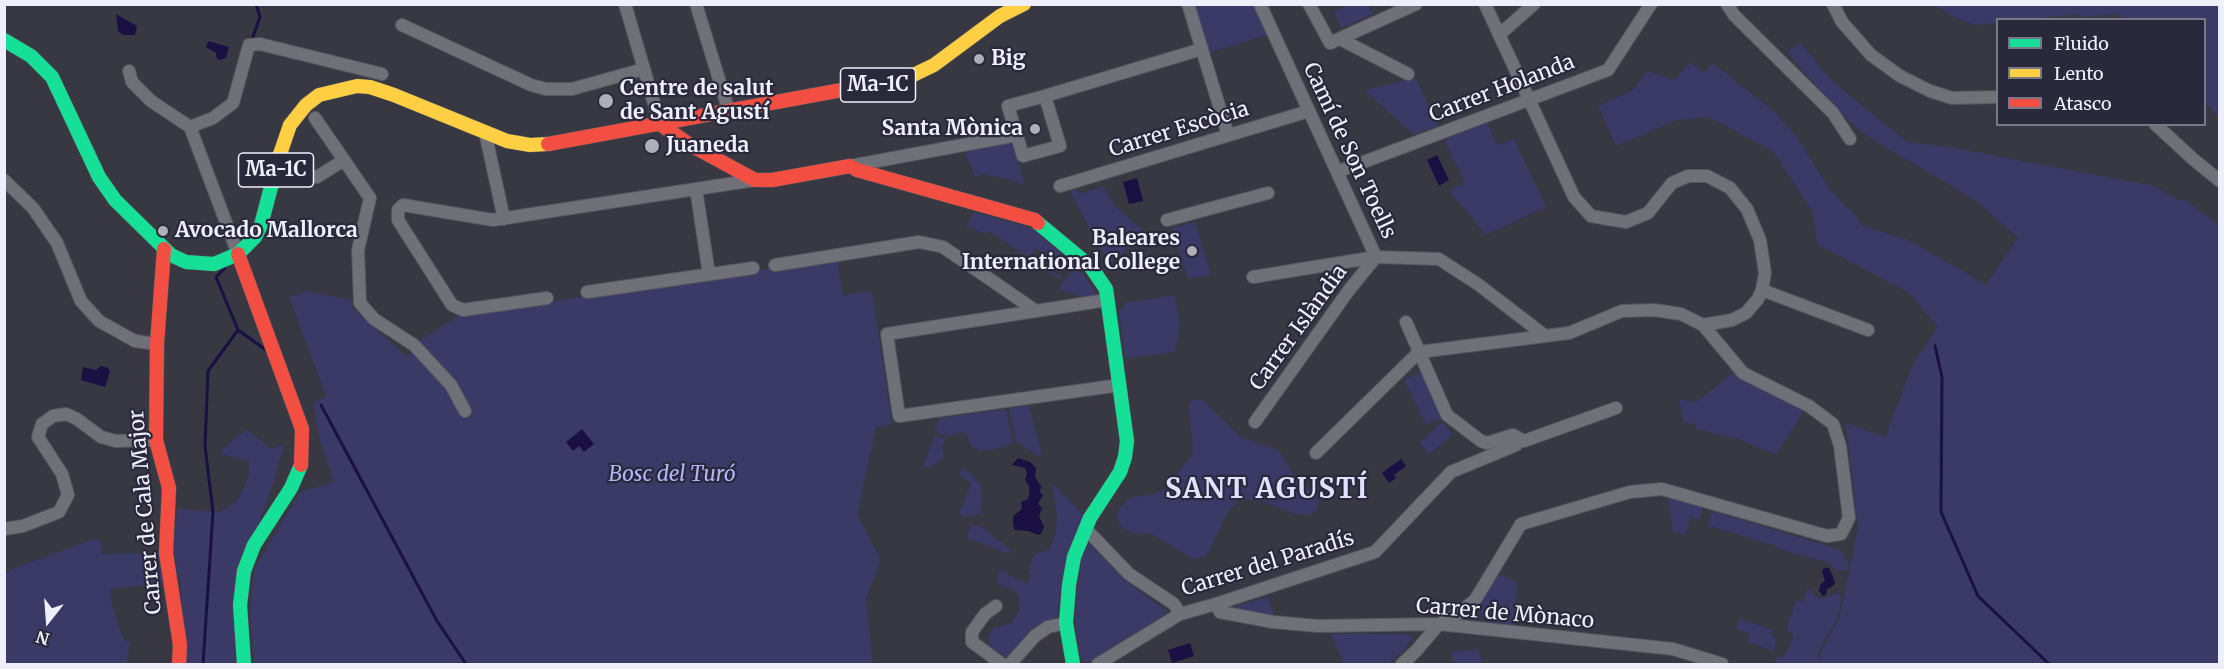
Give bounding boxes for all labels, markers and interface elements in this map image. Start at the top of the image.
legend [1996,18,2206,126]
text: Fluido [2054,32,2109,55]
place label: Big [991,46,1026,72]
street label: Carrer Holanda [1426,50,1578,128]
marker: Big [972,52,986,66]
street label: Camí de Son Toells [1297,59,1401,243]
text: Lento [2054,62,2104,85]
road number: Ma-1C [840,68,916,102]
place label: Centre de salut de Sant Agustí [620,76,774,126]
marker: Centre de salut de Sant Agustí [597,92,615,110]
text: Atasco [2054,92,2112,115]
street label: Carrer Escòcia [1106,97,1252,163]
place label: Santa Mònica [882,116,1023,142]
marker: Santa Mònica [1028,122,1042,136]
place label: Juaneda [666,133,749,159]
marker: Juaneda [643,137,661,155]
road number: Ma-1C [238,153,314,187]
place label: Avocado Mallorca [175,218,358,244]
marker: Avocado Mallorca [156,224,170,238]
place label: Baleares International College [962,226,1180,276]
marker: Baleares International College [1185,244,1199,258]
street label: Carrer Islàndia [1245,260,1353,396]
street label: Carrer de Cala Major [124,409,168,615]
park label: Bosc del Turó [608,462,736,488]
district label: SANT AGUSTÍ [1165,474,1369,506]
street label: Carrer del Paradís [1179,526,1357,602]
north arrow [18,591,78,651]
street label: Carrer de Mònaco [1415,594,1595,634]
text: N [34,627,52,650]

